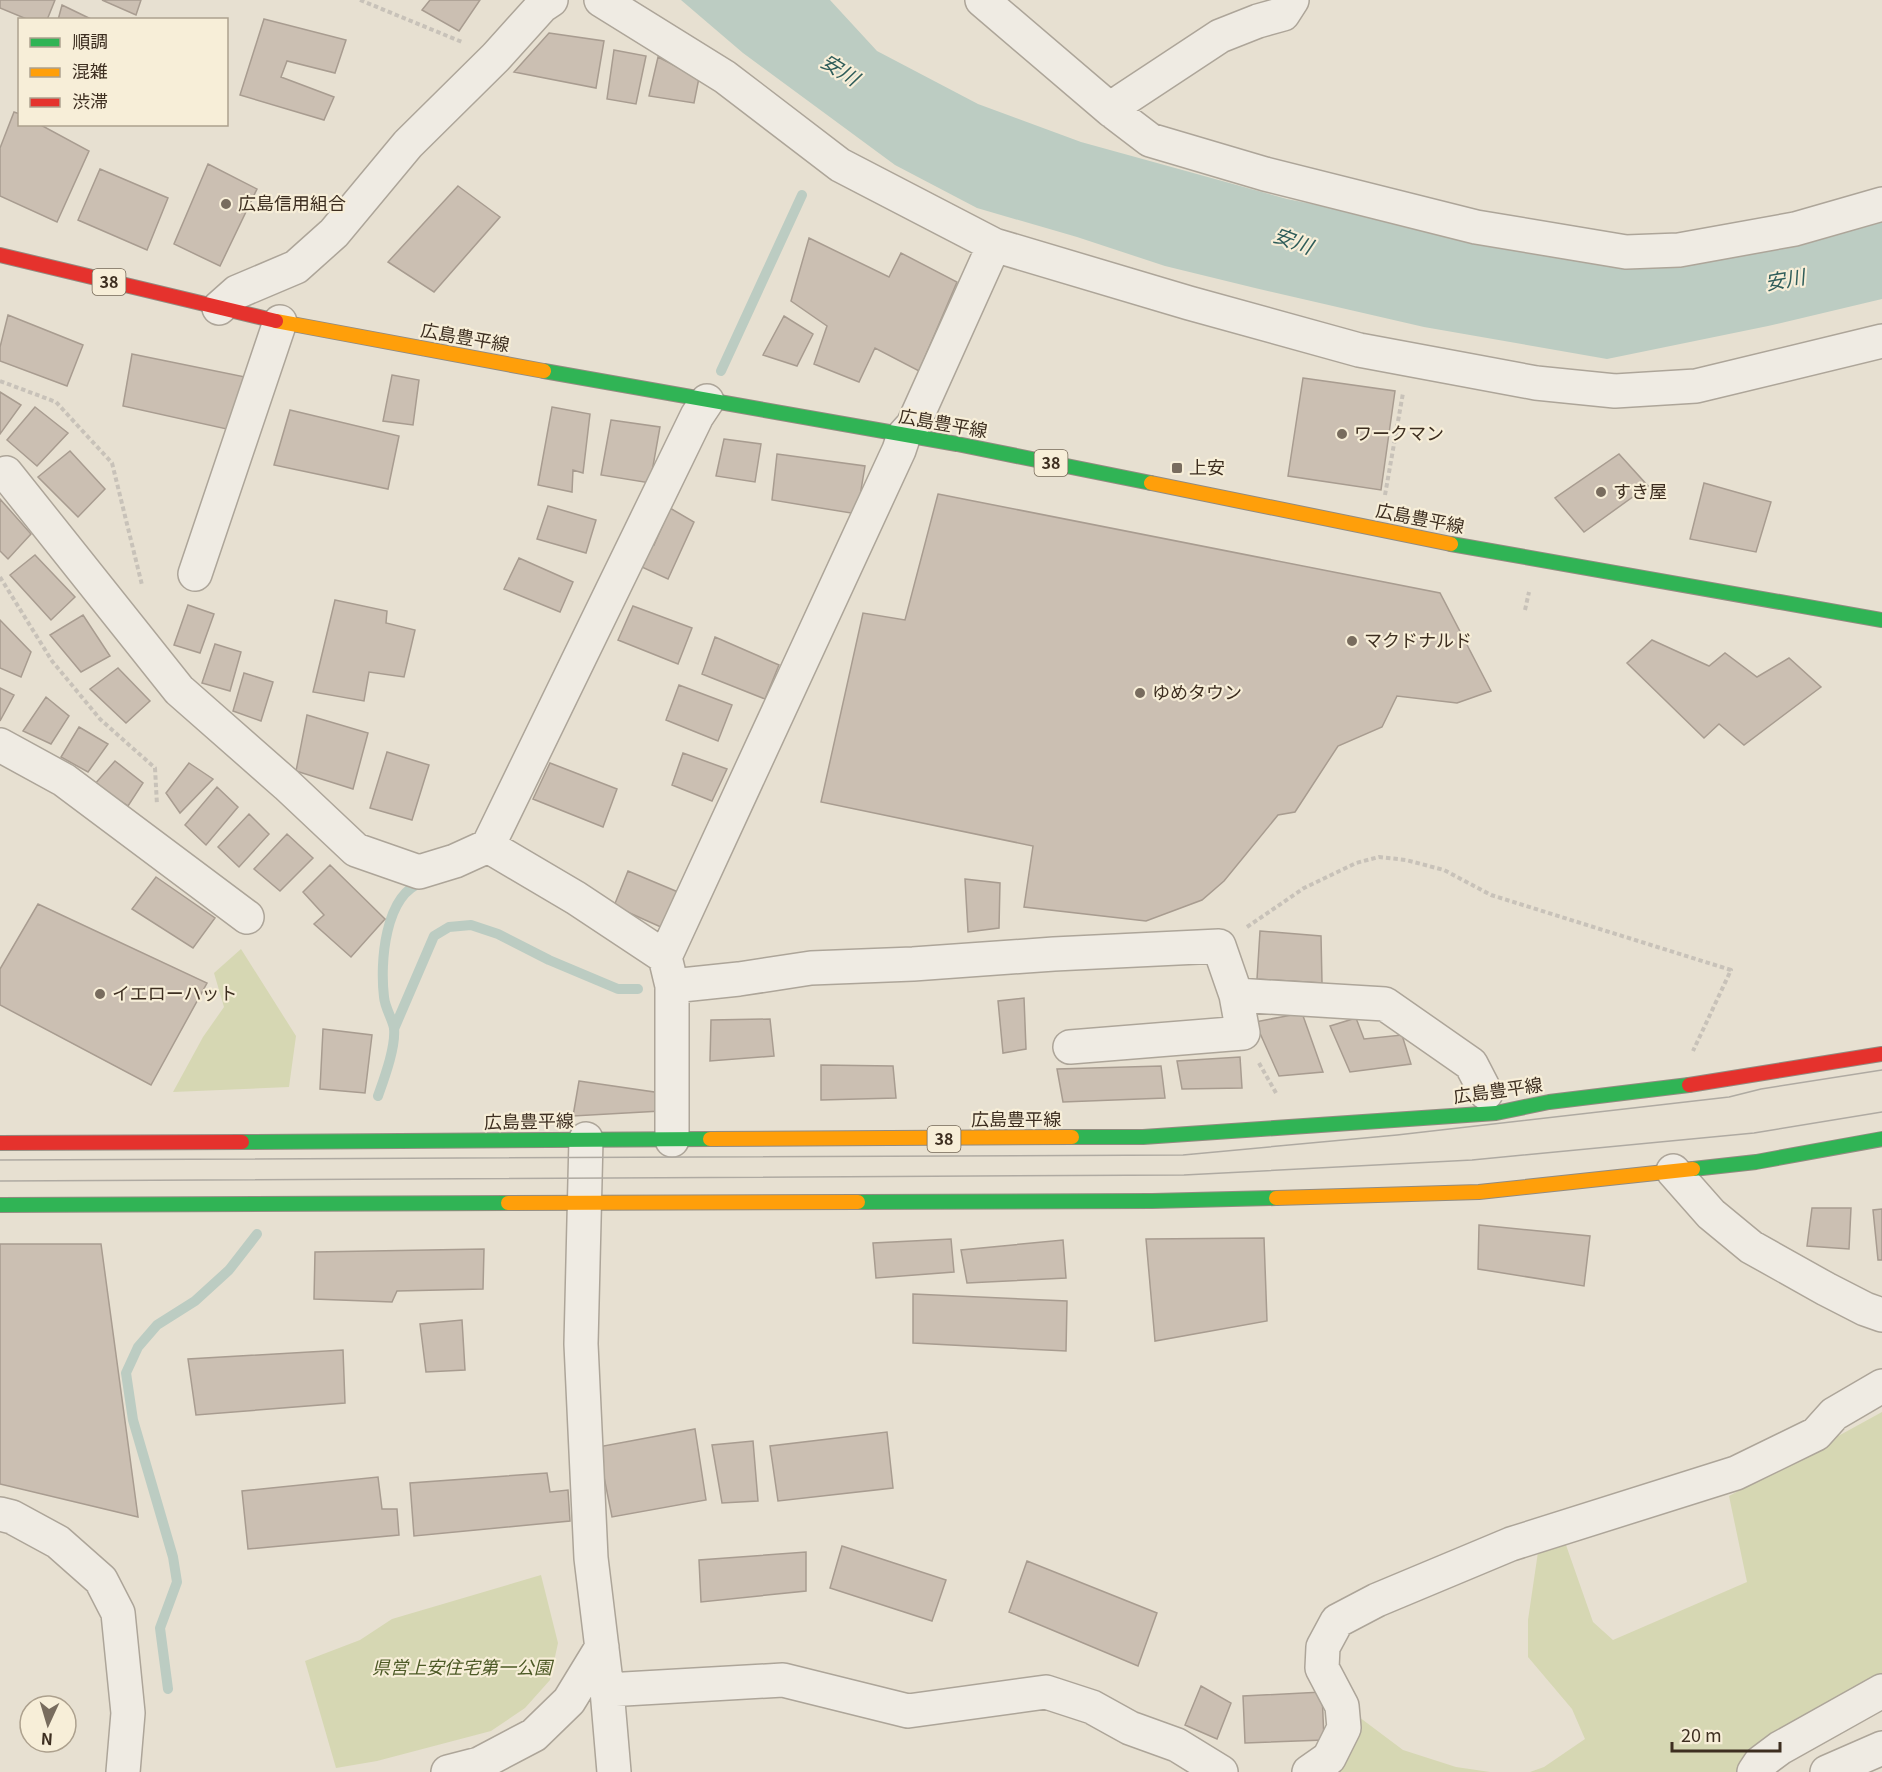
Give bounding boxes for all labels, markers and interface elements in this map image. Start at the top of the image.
legend [18,18,228,126]
text: 順調 [72,27,108,53]
water label: 安川 [816,46,867,93]
text: 混雑 [72,57,108,83]
text: 渋滞 [72,87,108,113]
place label: 広島信用組合 [238,189,346,215]
marker: 広島信用組合 [219,197,233,211]
water label: 安川 [1270,219,1319,261]
water label: 安川 [1763,260,1809,296]
road number: 38 [92,269,126,295]
street label: 広島豊平線 [419,315,512,357]
street label: 広島豊平線 [897,401,990,443]
place label: ワークマン [1354,419,1444,445]
marker: ワークマン [1335,427,1349,441]
road number: 38 [1034,450,1068,476]
place label: 上安 [1189,453,1225,479]
marker: 上安 [1170,461,1184,475]
place label: すき屋 [1613,477,1667,503]
marker: すき屋 [1594,485,1608,499]
street label: 広島豊平線 [1374,496,1467,538]
place label: マクドナルド [1364,626,1472,652]
marker: マクドナルド [1345,634,1359,648]
place label: ゆめタウン [1152,678,1242,704]
marker: ゆめタウン [1133,686,1147,700]
place label: イエローハット [112,979,237,1005]
marker: イエローハット [93,987,107,1001]
street label: 広島豊平線 [1451,1070,1544,1108]
street label: 広島豊平線 [971,1105,1061,1131]
street label: 広島豊平線 [484,1106,574,1134]
road number: 38 [928,1126,960,1152]
park label: 県営上安住宅第一公園 [372,1653,555,1679]
north arrow [18,1694,78,1754]
scale bar [1672,1715,1780,1753]
text: 20 m [1681,1721,1722,1747]
text: N [40,1728,54,1752]

